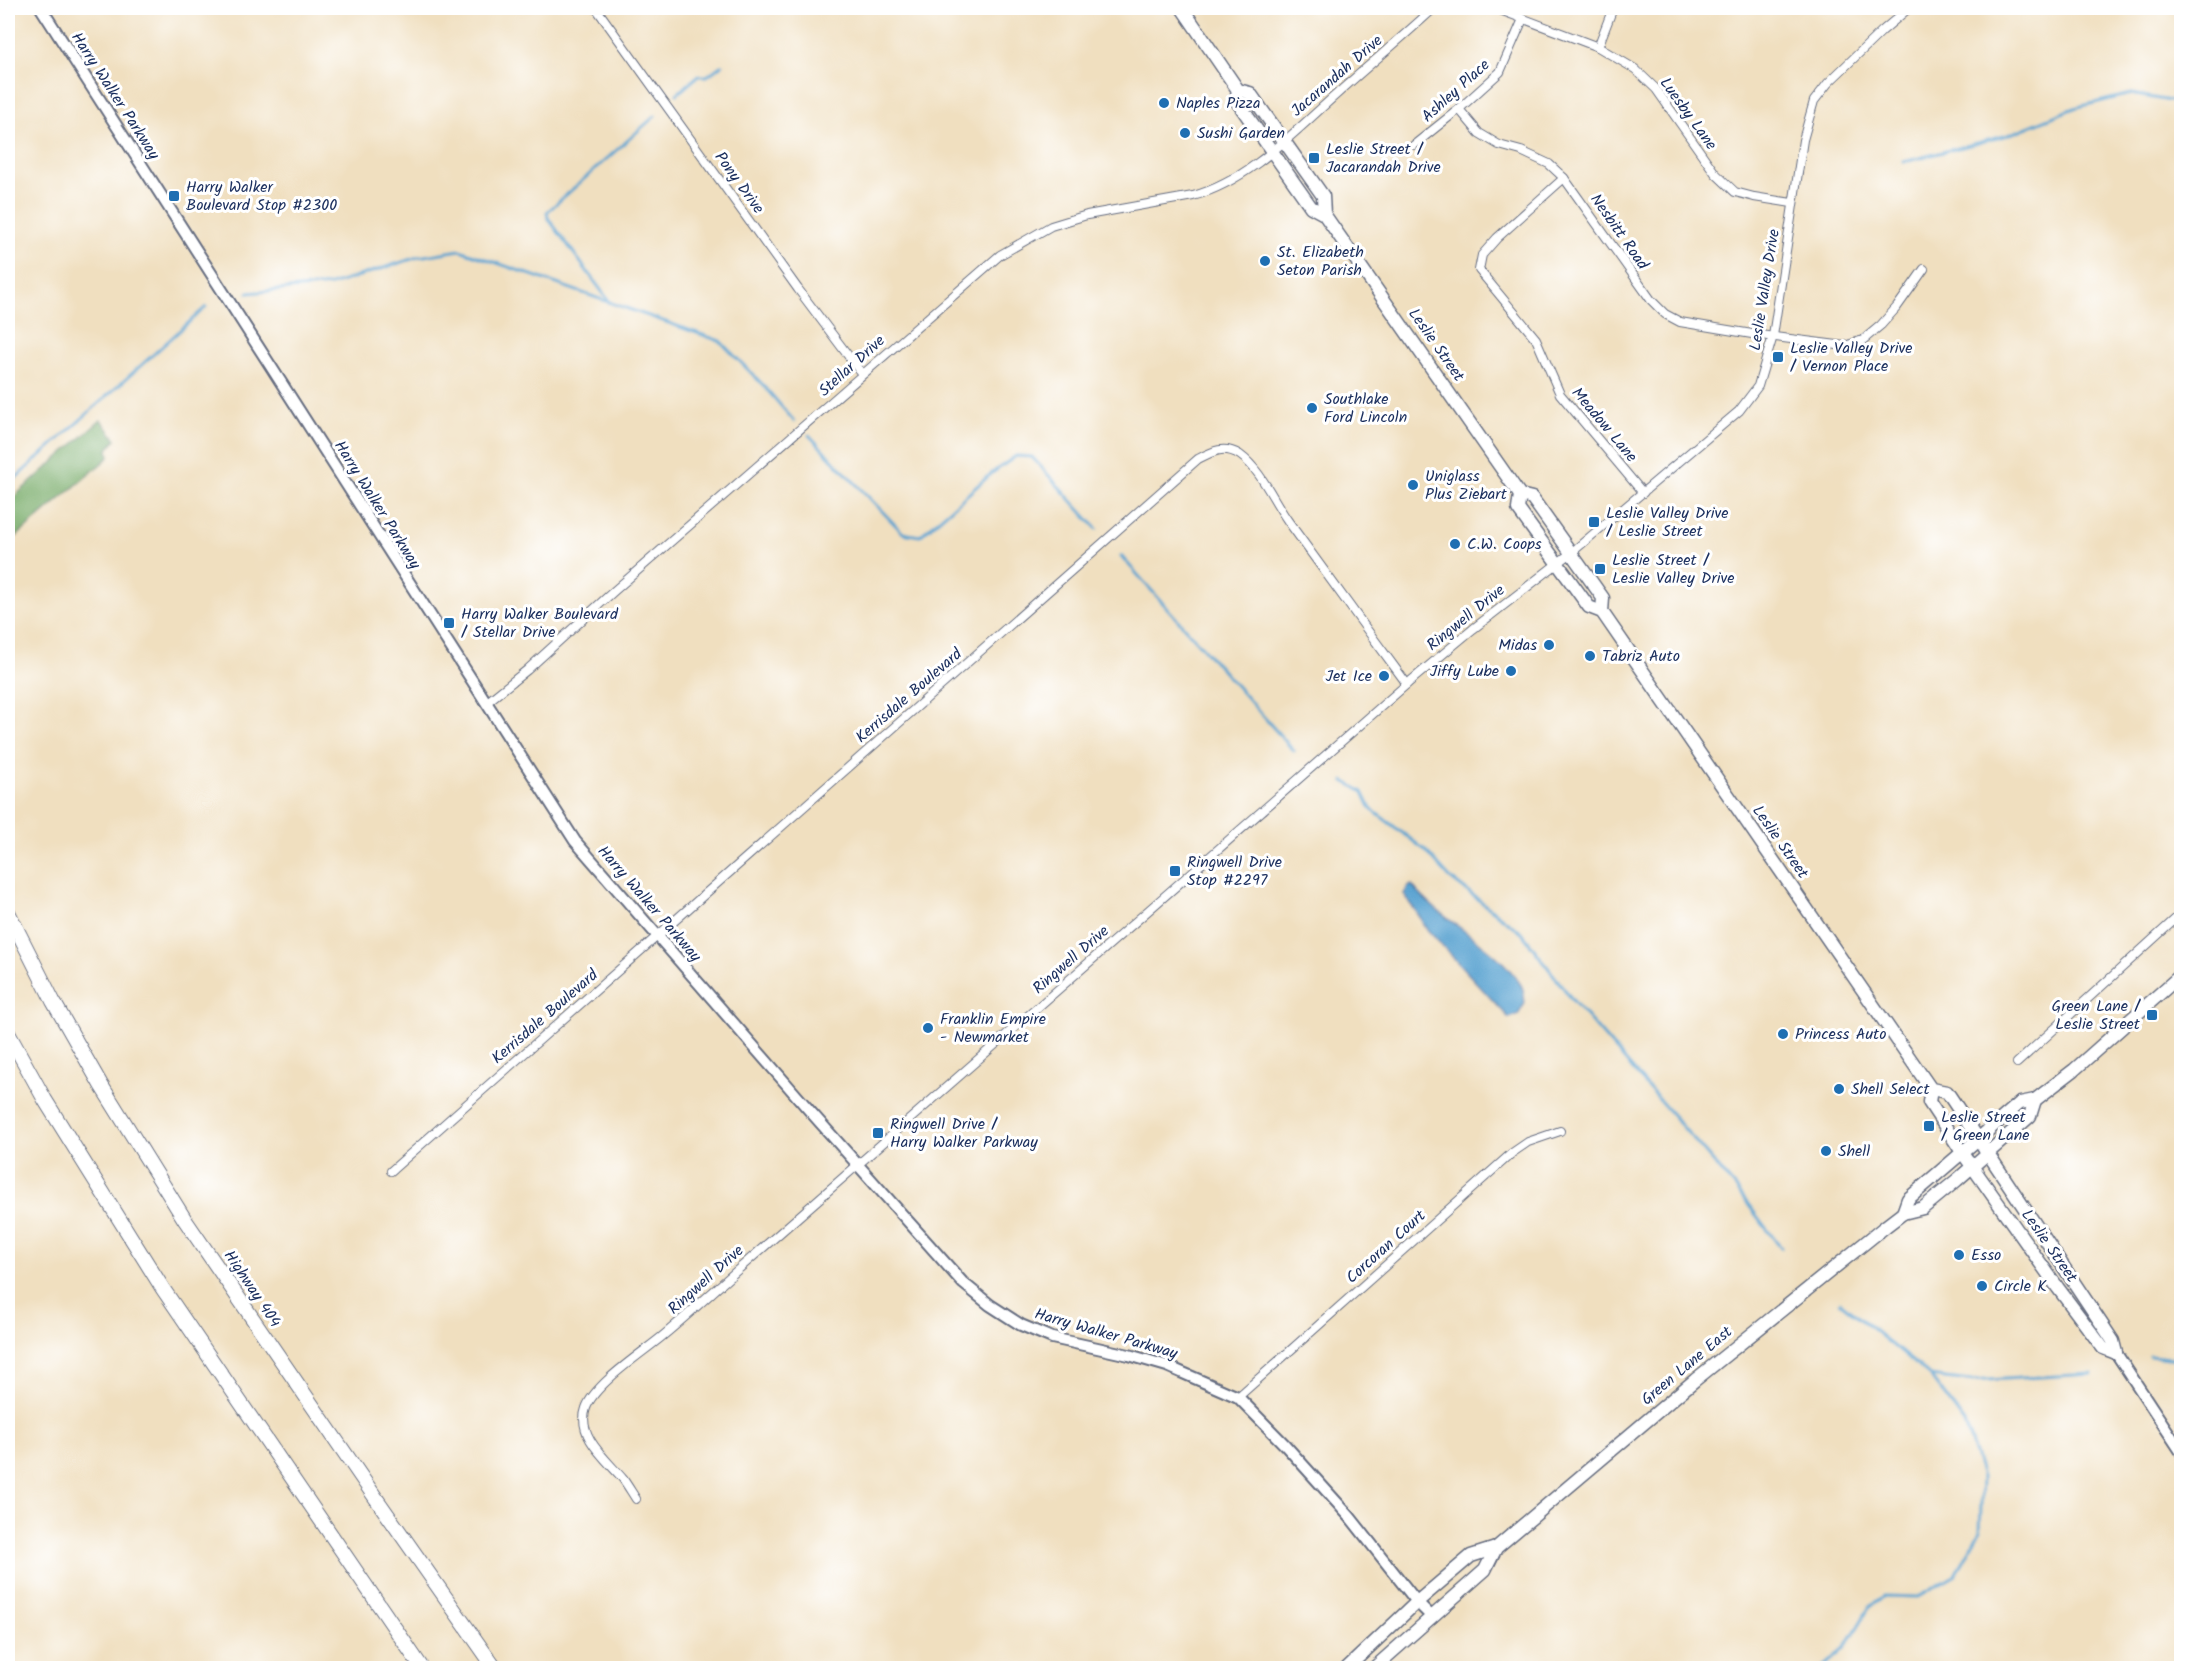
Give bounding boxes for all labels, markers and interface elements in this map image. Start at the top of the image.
street label: Harry Walker Parkway [64,27,166,165]
street label: Jacarandah Drive [1285,29,1389,123]
street label: Ashley Place [1416,53,1496,129]
street label: Luesby Lane [1653,72,1723,156]
place label: Naples Pizza [1176,91,1260,116]
marker: Naples Pizza [1157,96,1171,110]
place label: Sushi Garden [1197,121,1285,146]
marker: Sushi Garden [1178,126,1192,140]
place label: Leslie Street / Jacarandah Drive [1326,137,1441,180]
street label: Pony Drive [708,147,770,219]
marker: Leslie Street / Jacarandah Drive [1307,151,1321,165]
place label: Harry Walker Boulevard Stop #2300 [186,175,337,218]
marker: Harry Walker Boulevard Stop #2300 [167,189,181,203]
street label: Nesbitt Road [1584,189,1655,276]
street label: Leslie Valley Drive [1743,228,1787,352]
place label: St. Elizabeth Seton Parish [1277,240,1364,283]
marker: St. Elizabeth Seton Parish [1258,254,1272,268]
street label: Leslie Street [1401,303,1471,388]
street label: Stellar Drive [813,329,891,403]
place label: Leslie Valley Drive / Vernon Place [1790,336,1912,379]
marker: Leslie Valley Drive / Vernon Place [1771,350,1785,364]
street label: Meadow Lane [1565,382,1643,468]
place label: Southlake Ford Lincoln [1324,387,1407,430]
marker: Southlake Ford Lincoln [1305,401,1319,415]
street label: Harry Walker Parkway [327,436,427,575]
place label: Uniglass Plus Ziebart [1425,464,1508,507]
marker: Uniglass Plus Ziebart [1406,478,1420,492]
place label: Leslie Valley Drive / Leslie Street [1606,501,1728,544]
marker: Leslie Valley Drive / Leslie Street [1587,515,1601,529]
place label: C.W. Coops [1467,532,1542,557]
marker: C.W. Coops [1448,537,1462,551]
place label: Leslie Street / Leslie Valley Drive [1612,548,1734,591]
marker: Leslie Street / Leslie Valley Drive [1593,562,1607,576]
street label: Ringwell Drive [1421,578,1511,658]
place label: Harry Walker Boulevard / Stellar Drive [461,602,619,645]
marker: Harry Walker Boulevard / Stellar Drive [442,616,456,630]
place label: Midas [1498,633,1537,658]
marker: Midas [1542,638,1556,652]
street label: Kerrisdale Boulevard [850,642,969,750]
place label: Tabriz Auto [1602,644,1680,669]
marker: Tabriz Auto [1583,649,1597,663]
place label: Jiffy Lube [1430,659,1499,684]
place label: Jet Ice [1325,664,1372,689]
marker: Jiffy Lube [1504,664,1518,678]
marker: Jet Ice [1377,669,1391,683]
street label: Leslie Street [1745,800,1815,885]
street label: Harry Walker Parkway [591,840,707,968]
place label: Ringwell Drive Stop #2297 [1187,850,1282,893]
marker: Ringwell Drive Stop #2297 [1168,864,1182,878]
street label: Ringwell Drive [1027,919,1115,1001]
street label: Kerrisdale Boulevard [486,963,605,1071]
place label: Green Lane / Leslie Street [2052,994,2141,1037]
place label: Franklin Empire - Newmarket [940,1007,1046,1050]
marker: Green Lane / Leslie Street [2145,1008,2159,1022]
marker: Franklin Empire - Newmarket [921,1021,935,1035]
place label: Princess Auto [1795,1022,1887,1047]
marker: Princess Auto [1776,1027,1790,1041]
place label: Shell Select [1851,1077,1930,1102]
marker: Shell Select [1832,1082,1846,1096]
place label: Leslie Street / Green Lane [1941,1105,2029,1148]
place label: Ringwell Drive / Harry Walker Parkway [890,1112,1038,1155]
marker: Leslie Street / Green Lane [1922,1119,1936,1133]
marker: Ringwell Drive / Harry Walker Parkway [871,1126,885,1140]
place label: Shell [1838,1139,1870,1164]
marker: Shell [1819,1144,1833,1158]
street label: Corcoran Court [1340,1204,1432,1290]
street label: Leslie Street [2014,1204,2084,1289]
street label: Ringwell Drive [662,1239,750,1321]
place label: Esso [1971,1243,2001,1268]
street label: Highway 404 [217,1245,287,1333]
marker: Esso [1952,1248,1966,1262]
place label: Circle K [1994,1274,2047,1299]
marker: Circle K [1975,1279,1989,1293]
street label: Harry Walker Parkway [1031,1302,1181,1367]
street label: Green Lane East [1636,1320,1739,1412]

